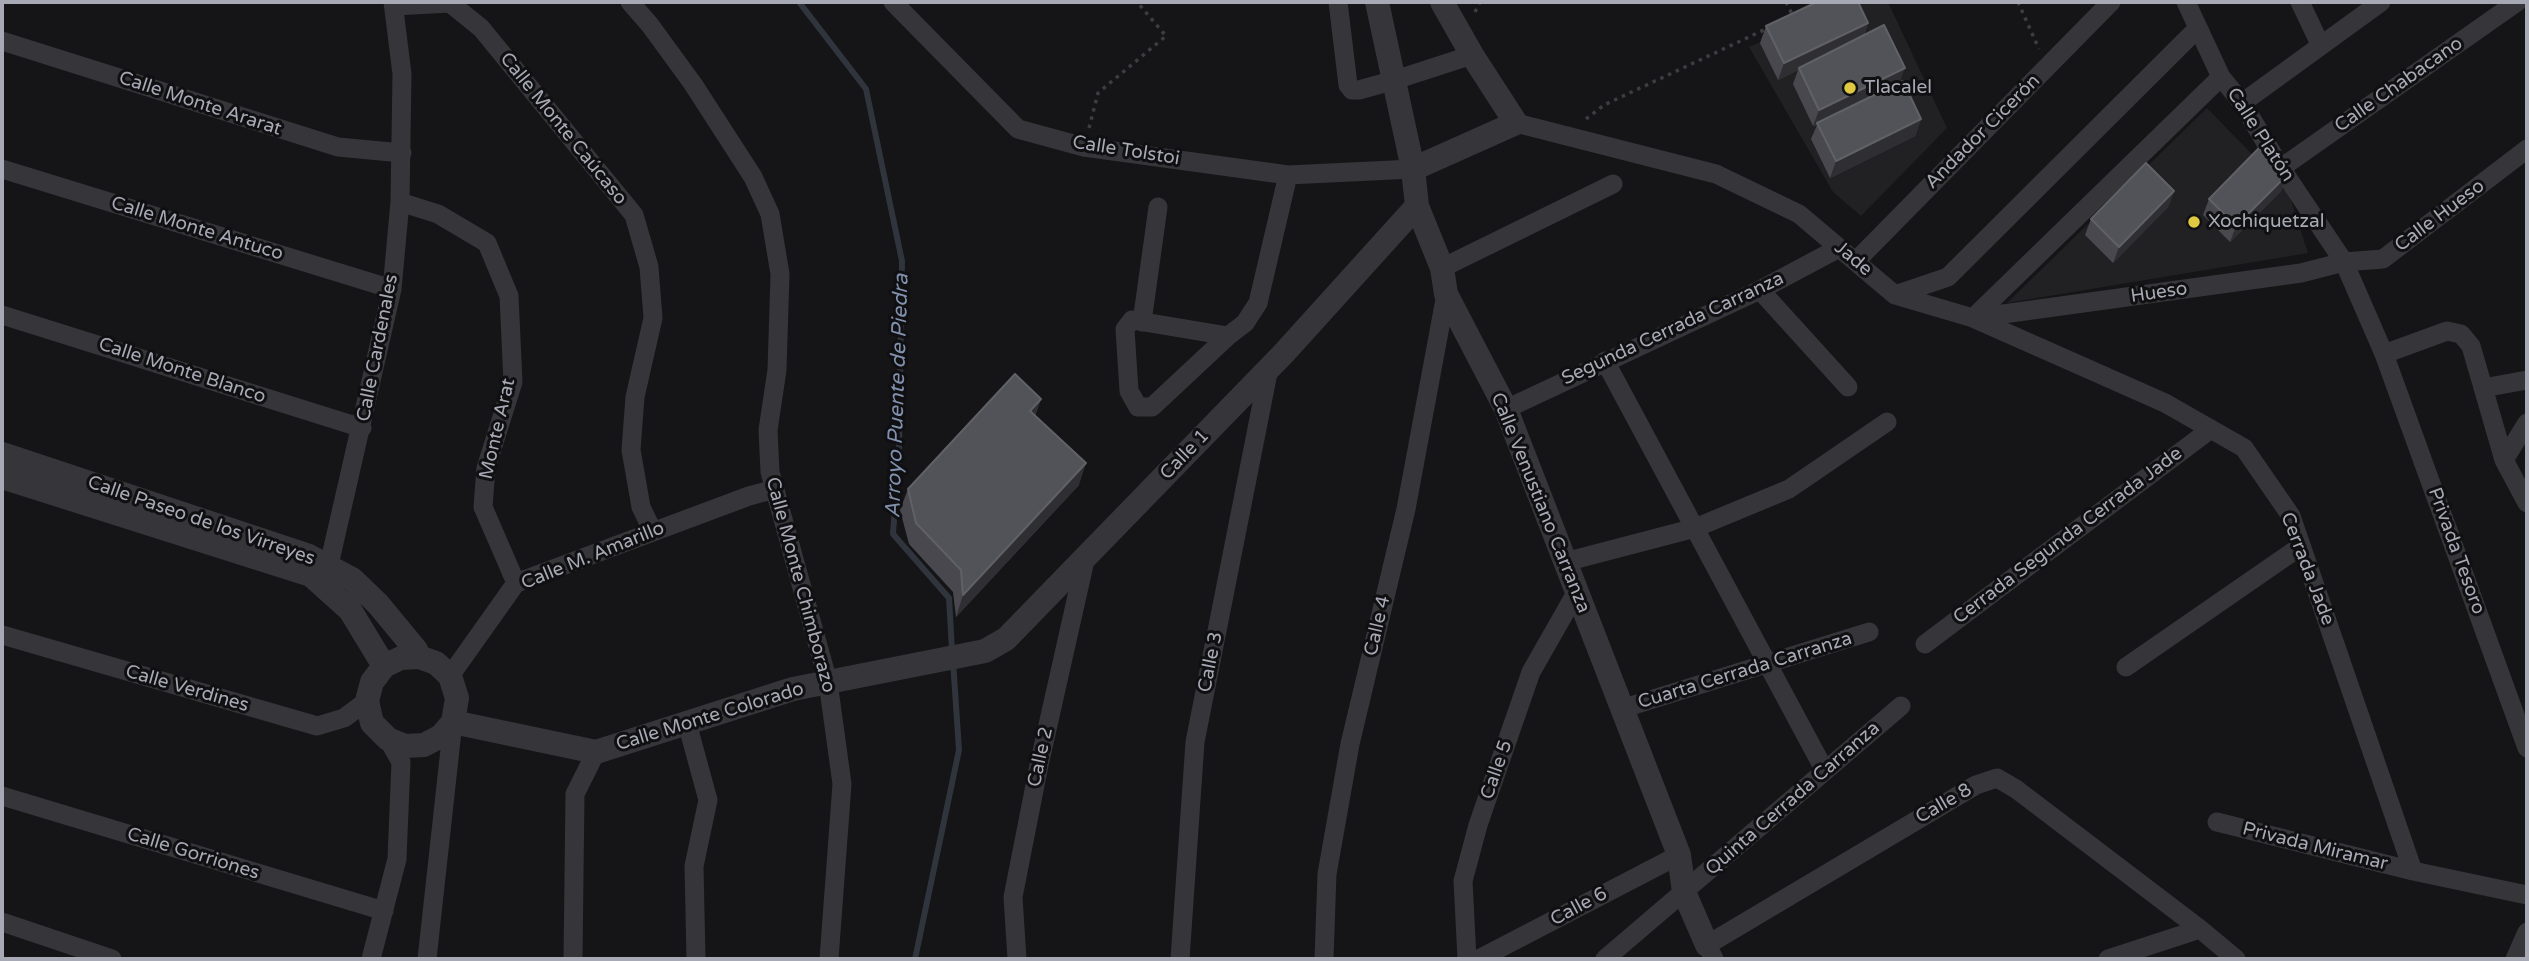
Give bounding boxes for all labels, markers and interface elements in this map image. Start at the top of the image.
street label: Calle Chabacano [2331,32,2467,138]
street label: Calle Monte Caúcaso [494,48,632,210]
street label: Calle Monte Ararat [116,67,284,141]
street label: Andador Cicerón [1921,70,2045,194]
place label: Tlacalel [1864,77,1932,99]
marker: Tlacalel [1842,80,1858,96]
street label: Calle Platón [2221,84,2299,186]
street label: Calle Tolstoi [1071,131,1181,171]
street label: Calle Hueso [2391,175,2489,257]
street label: Calle Monte Antuco [108,192,286,266]
place label: Xochiquetzal [2208,211,2324,233]
marker: Xochiquetzal [2186,214,2202,230]
street label: Jade [1829,237,1877,281]
street label: Segunda Cerrada Carranza [1558,267,1788,391]
street label: Calle Cardenales [353,272,403,424]
water label: Arroyo Puente de Piedra [881,273,915,519]
street label: Hueso [2129,278,2189,308]
street label: Calle Monte Blanco [96,333,268,409]
street label: Monte Arat [475,376,521,482]
street label: Calle Venustiano Carranza [1485,390,1595,616]
street label: Calle 1 [1156,425,1214,485]
street label: Cerrada Segunda Cerrada Jade [1949,443,2187,629]
street label: Calle Paseo de los Virreyes [84,471,318,571]
street label: Calle Monte Chimborazo [760,475,840,695]
street label: Privada Tesoro [2423,485,2489,617]
street label: Cerrada Jade [2275,509,2339,629]
street label: Calle M. Amarillo [518,517,668,595]
street label: Calle 4 [1360,594,1396,658]
street label: Cuarta Cerrada Carranza [1635,628,1855,714]
street label: Calle 3 [1194,630,1228,694]
street label: Calle Verdines [123,661,251,717]
street label: Calle Monte Colorado [613,678,807,756]
street label: Quinta Cerrada Carranza [1701,717,1885,881]
street label: Calle 2 [1024,725,1058,789]
street label: Calle 5 [1476,737,1518,803]
street label: Calle 8 [1912,779,1976,829]
street label: Privada Miramar [2240,818,2390,876]
street label: Calle Gorriones [124,823,262,885]
street label: Calle 6 [1547,883,1611,931]

